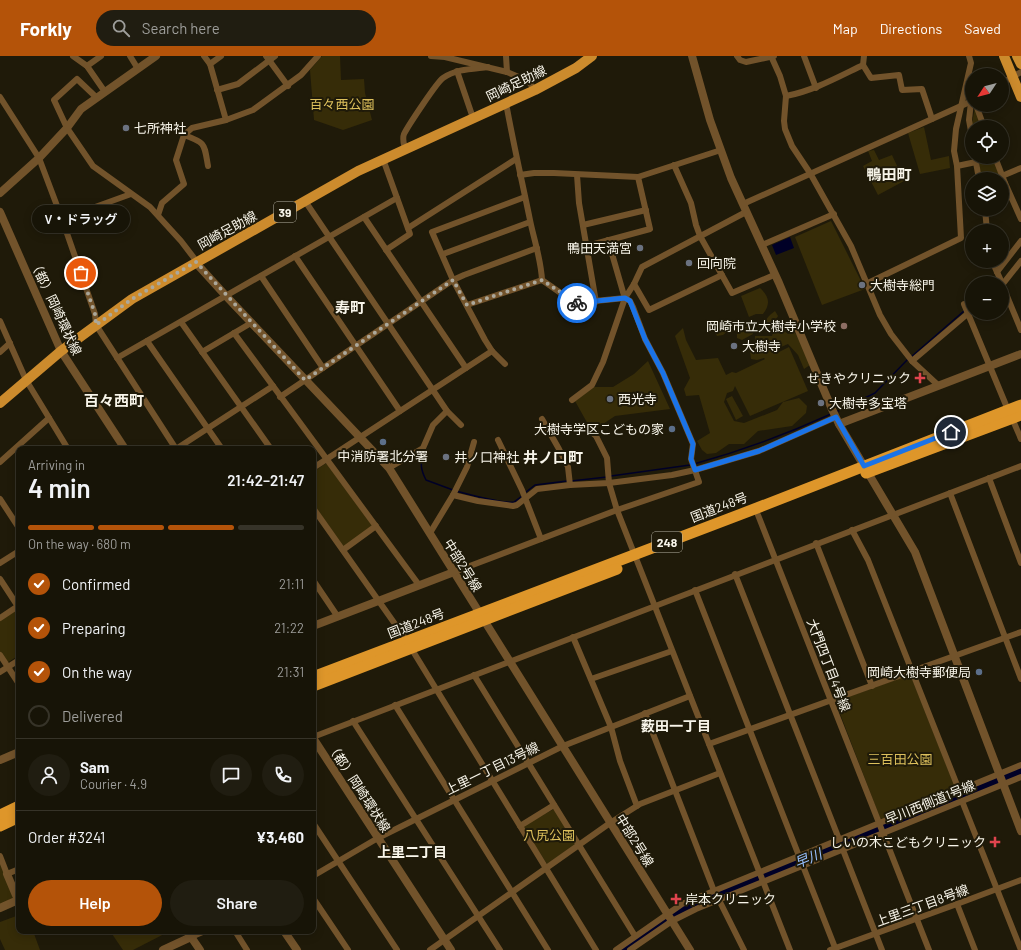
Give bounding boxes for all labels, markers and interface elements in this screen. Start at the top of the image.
search box [96,10,376,46]
text: Forkly [20,17,72,40]
icon: search [110,17,132,39]
text: Search here [142,19,220,37]
text: Map [833,20,858,37]
text: Directions [880,20,942,37]
text: Saved [964,20,1001,37]
street label: 岡崎足助線 [483,62,549,104]
north arrow [965,68,1009,112]
map controls [965,68,1009,320]
park label: 百々西公園 [309,96,375,112]
place label: 七所神社 [134,120,186,136]
button: locate [965,120,1009,164]
marker: 七所神社 [121,123,131,133]
district label: 鴨田町 [866,165,912,183]
button: layers [965,172,1009,216]
road number: 39 [274,202,296,222]
callout: V・ドラッグ [32,205,130,233]
street label: 岡崎足助線 [195,207,259,253]
text: V・ドラッグ [45,211,117,227]
button: + [965,224,1009,268]
place label: 鴨田天満宮 [567,240,632,256]
marker: 鴨田天満宮 [635,243,645,253]
place label: 回向院 [697,255,736,271]
street label: （都）岡崎環状線 [27,256,85,358]
pin [64,256,98,290]
marker: 回向院 [684,258,694,268]
icon: bag [70,262,92,284]
button: − [965,276,1009,320]
place label: 大樹寺総門 [870,277,935,293]
marker: 大樹寺総門 [857,280,867,290]
courier [557,283,597,323]
icon: bike [566,292,588,314]
district label: 寿町 [335,298,365,316]
place label: 岡崎市立大樹寺小学校 [706,318,836,334]
marker: 岡崎市立大樹寺小学校 [839,321,849,331]
place label: 大樹寺 [742,338,781,354]
marker: 大樹寺 [729,341,739,351]
place label: せきやクリニック [807,370,911,386]
marker: せきやクリニック [914,372,926,384]
district label: 百々西町 [84,391,144,409]
place label: 西光寺 [618,391,657,407]
marker: 西光寺 [605,394,615,404]
place label: 大樹寺多宝塔 [829,395,907,411]
marker: 大樹寺多宝塔 [816,398,826,408]
pin [934,415,968,449]
place label: 大樹寺学区こどもの家 [534,421,664,437]
icon: home [940,421,962,443]
marker: 大樹寺学区こどもの家 [667,424,677,434]
marker: 中消防署北分署 [378,437,388,447]
place label: 中消防署北分署 [337,448,429,464]
district label: 井ノ口町 [523,448,583,466]
place label: 井ノ口神社 [454,449,519,465]
marker: 井ノ口神社 [441,452,451,462]
text: Arriving in [28,457,85,473]
text: 21:42–21:47 [227,471,304,489]
text: 4 min [28,472,91,503]
street label: 国道248号 [688,489,750,525]
road number: 248 [652,532,682,552]
text: On the way · 680 m [28,536,131,552]
street label: 中部2号線 [441,536,485,594]
icon: check [28,573,50,595]
text: Confirmed [62,575,130,593]
text: 21:11 [279,576,304,592]
street label: 国道248号 [385,605,447,641]
street label: 大門四丁目4号線 [804,616,854,714]
icon: check [28,617,50,639]
text: Preparing [62,619,126,637]
text: 21:22 [274,620,304,636]
icon: check [28,661,50,683]
text: On the way [62,663,132,681]
text: 21:31 [277,664,304,680]
place label: 岡崎大樹寺郵便局 [867,664,971,680]
marker: 岡崎大樹寺郵便局 [974,667,984,677]
text: Delivered [62,707,123,725]
district label: 薮田一丁目 [641,717,711,734]
street label: 上里一丁目13号線 [443,738,541,798]
street label: （都）岡崎環状線 [324,739,394,835]
park label: 三百田公園 [867,751,933,767]
button: person [28,754,70,796]
button: chat [210,754,252,796]
button: phone [262,754,304,796]
text: Sam [80,758,109,776]
text: Courier · 4.9 [80,776,147,792]
street label: 早川西側道1号線 [883,777,977,827]
street label: 中部2号線 [613,811,657,869]
park label: 八尻公園 [523,827,575,843]
text: Order #3241 [28,828,105,846]
text: ¥3,460 [256,828,304,846]
place label: しいの木こどもクリニック [830,834,986,850]
marker: しいの木こどもクリニック [989,836,1001,848]
district label: 上里二丁目 [377,843,447,860]
water label: 早川 [792,844,826,871]
button: Help [28,880,162,926]
button: Share [170,880,304,926]
street label: 上里三丁目8号線 [873,881,971,929]
place label: 岸本クリニック [685,891,776,907]
marker: 岸本クリニック [670,893,682,905]

